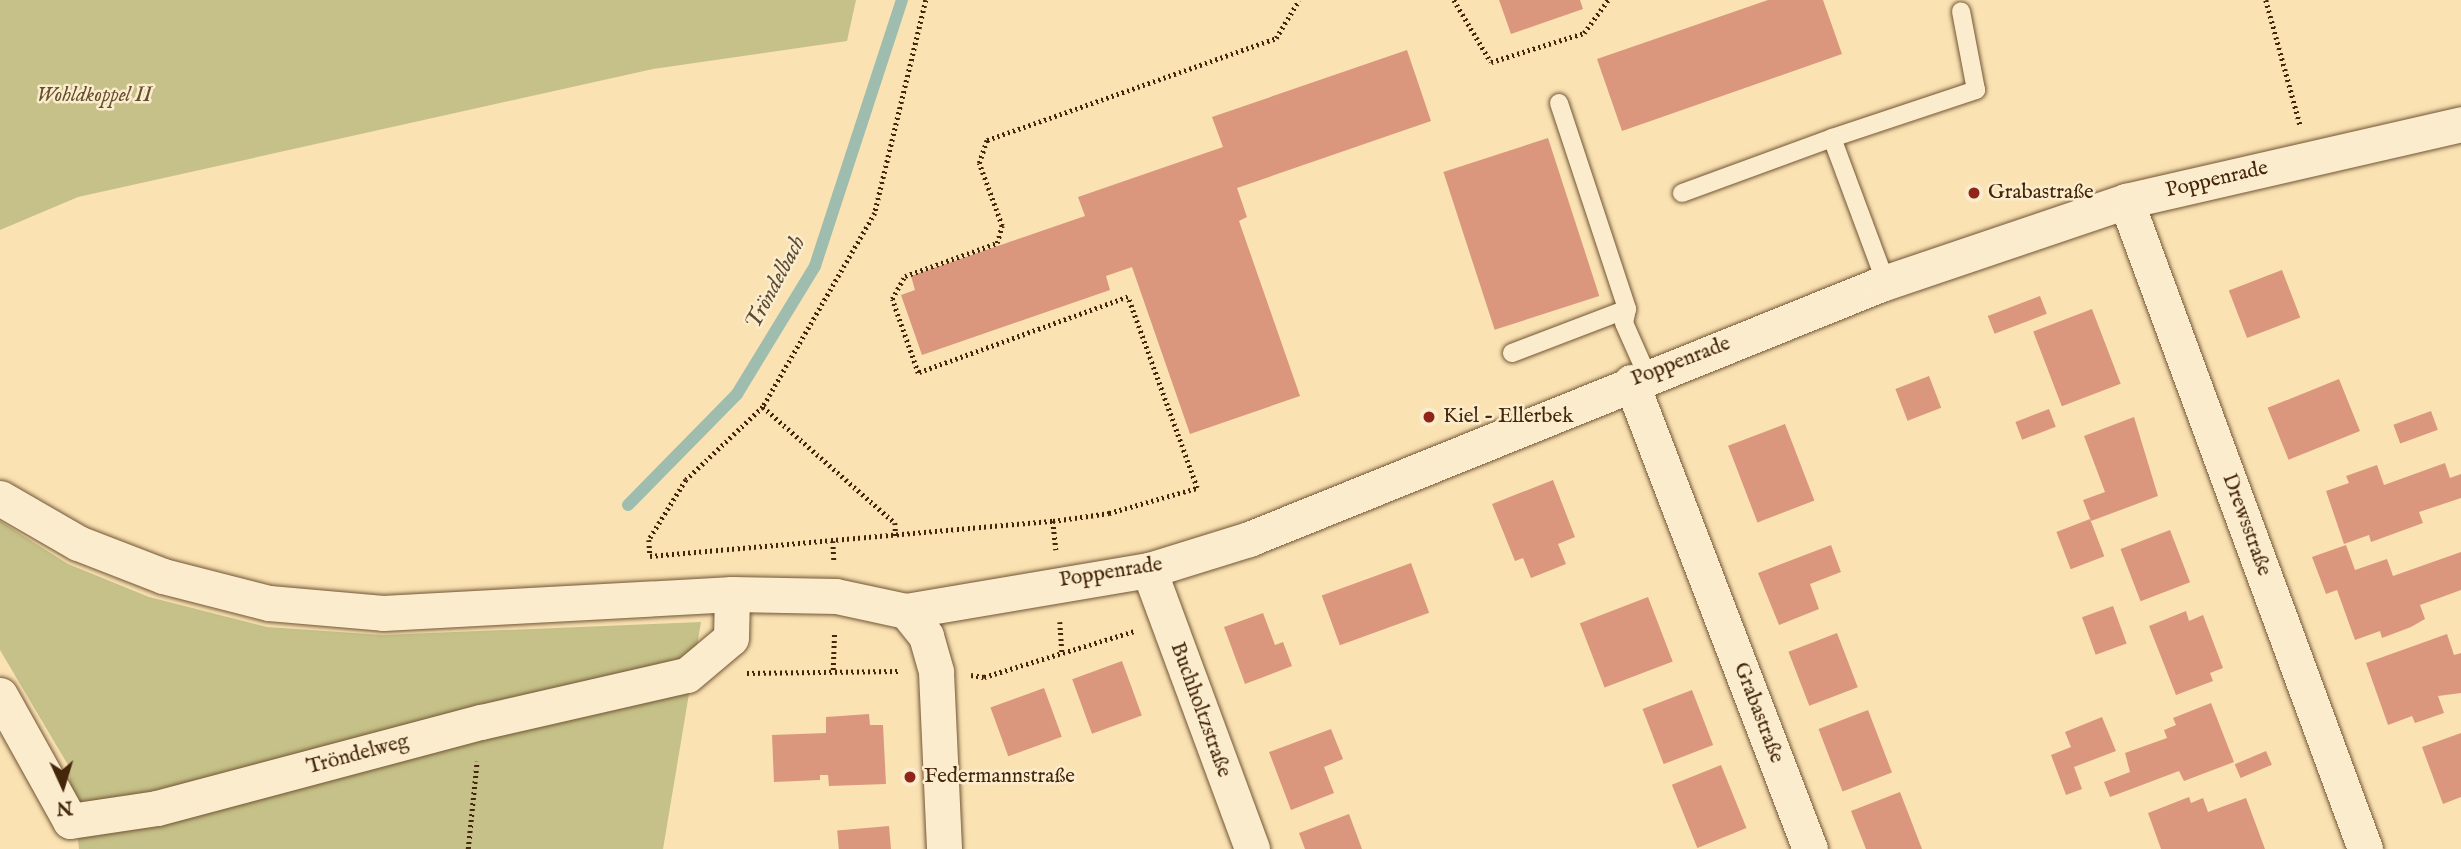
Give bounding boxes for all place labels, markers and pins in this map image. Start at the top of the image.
place label: Grabastraße [1988,180,2094,206]
marker: Grabastraße [1966,185,1982,201]
place label: Kiel - Ellerbek [1443,404,1573,430]
marker: Kiel - Ellerbek [1421,409,1437,425]
place label: Federmannstraße [924,764,1075,790]
marker: Federmannstraße [902,769,918,785]

